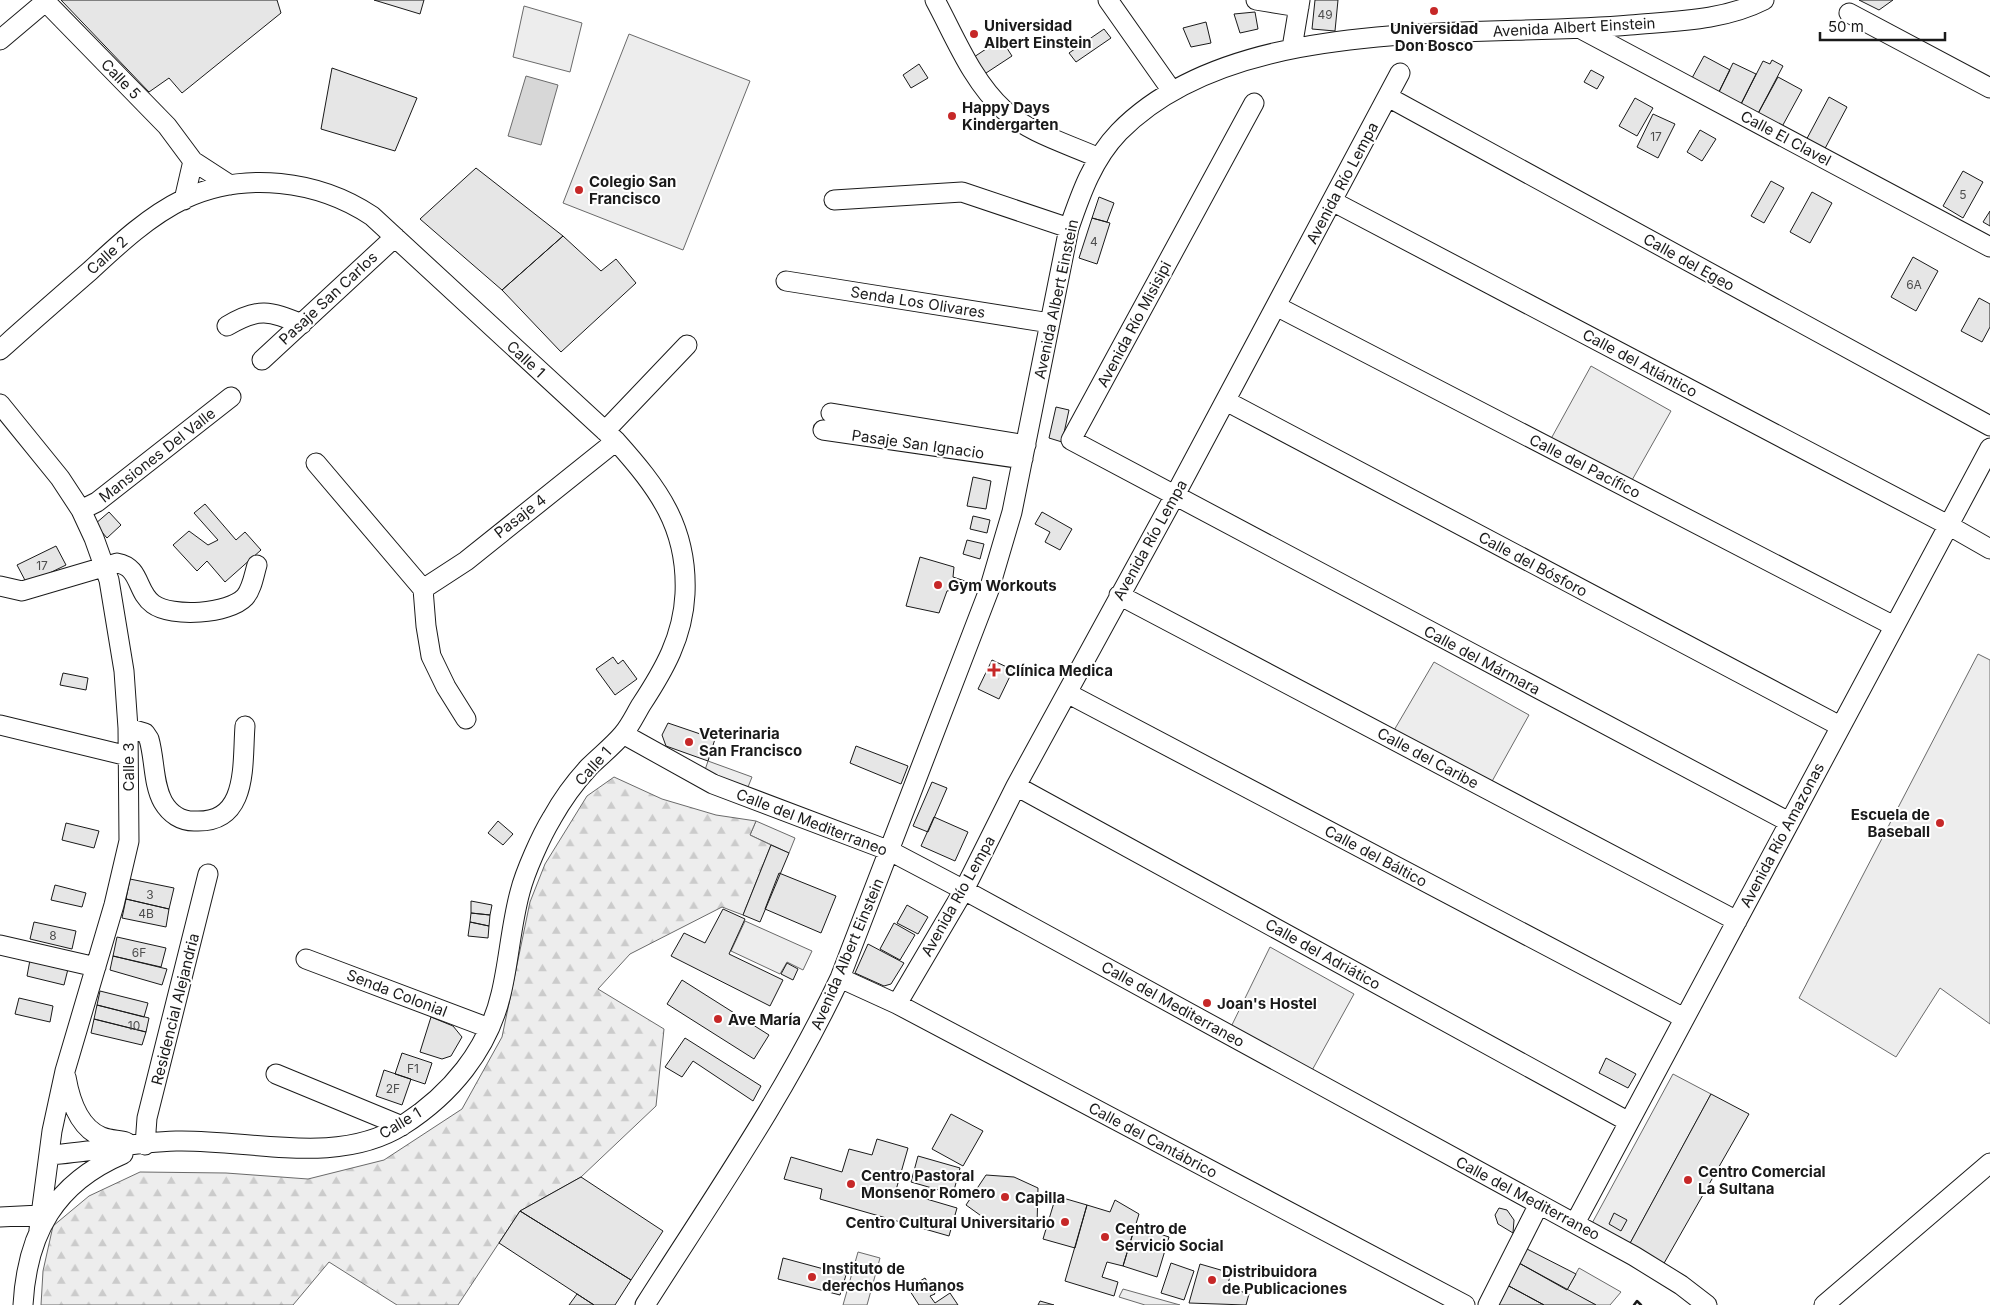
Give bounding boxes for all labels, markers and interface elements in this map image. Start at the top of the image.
marker: Universidad Don Bosco [1428,5,1440,17]
house number: 49 [1317,7,1333,22]
scale bar [1820,10,1945,42]
street label: Avenida Albert Einstein [1492,13,1656,41]
place label: Universidad Albert Einstein [984,16,1092,52]
text: 50 m [1828,17,1864,36]
place label: Universidad Don Bosco [1390,19,1478,55]
marker: Universidad Albert Einstein [968,28,980,40]
street label: Calle 5 [97,55,145,103]
place label: Happy Days Kindergarten [962,98,1059,134]
street label: Calle El Clavel [1737,106,1835,170]
marker: Happy Days Kindergarten [946,110,958,122]
street label: Avenida Río Lempa [1302,119,1382,247]
house number: 17 [1650,129,1662,144]
place label: Colegio San Francisco [589,172,676,208]
marker: Colegio San Francisco [573,184,585,196]
house number: 5 [1959,187,1967,202]
street label: Avenida Albert Einstein [1030,217,1082,381]
street label: Calle del Egeo [1640,229,1738,295]
street label: Calle 2 [83,232,131,278]
house number: 4 [1090,234,1098,249]
street label: Pasaje San Carlos [275,247,381,349]
street label: Avenida Río Misisipi [1093,258,1175,390]
house number: 6A [1906,277,1922,292]
street label: Senda Los Olivares [849,282,987,322]
street label: Calle del Atlántico [1579,325,1701,401]
street label: Calle 1 [503,336,549,382]
street label: Mansiones Del Valle [95,404,219,506]
street label: Pasaje San Ignacio [850,425,986,463]
street label: Calle del Pacífico [1526,430,1644,502]
street label: Avenida Río Lempa [1109,476,1191,604]
street label: Pasaje 4 [490,490,550,542]
street label: Calle del Bósforo [1475,527,1591,601]
house number: 17 [36,558,48,573]
place label: Gym Workouts [948,576,1057,595]
marker: Gym Workouts [932,579,944,591]
street label: Calle del Mármara [1421,621,1543,699]
place label: Clínica Medica [1005,661,1113,680]
marker: Clínica Medica [987,663,1001,677]
street label: Calle del Caribe [1374,723,1482,793]
place label: Veterinaria San Francisco [699,724,802,760]
marker: Veterinaria San Francisco [683,736,695,748]
street label: Calle 3 [119,743,138,791]
street label: Calle 1 [571,743,615,789]
street label: Avenida Río Amazonas [1736,759,1828,911]
street label: Calle del Mediterraneo [734,784,890,860]
place label: Escuela de Baseball [1851,805,1930,841]
marker: Escuela de Baseball [1934,817,1946,829]
street label: Calle del Báltico [1321,821,1431,891]
street label: Avenida Río Lempa [917,832,999,960]
street label: Avenida Albert Einstein [806,875,888,1033]
house number: 3 [146,887,154,902]
house number: 4B [138,906,154,921]
street label: Calle del Adriático [1262,914,1384,994]
house number: 8 [49,928,57,943]
street label: Residencial Alejandria [147,931,203,1087]
house number: 6F [132,945,146,960]
street label: Calle del Mediterraneo [1098,957,1248,1051]
street label: Senda Colonial [344,965,450,1021]
place label: Joan's Hostel [1217,994,1317,1013]
marker: Joan's Hostel [1201,997,1213,1009]
place label: Ave María [728,1010,801,1029]
marker: Ave María [712,1013,724,1025]
house number: 10 [128,1018,140,1033]
house number: F1 [407,1061,419,1076]
house number: 2F [386,1081,400,1096]
street label: Calle del Cantábrico [1085,1098,1221,1182]
street label: Calle 1 [376,1103,424,1143]
street label: Calle del Mediterraneo [1453,1152,1603,1244]
place label: Centro Comercial La Sultana [1698,1162,1826,1198]
place label: Centro Pastoral Monsenor Romero [861,1166,995,1202]
marker: Centro Comercial La Sultana [1682,1174,1694,1186]
marker: Centro Pastoral Monsenor Romero [845,1178,857,1190]
place label: Capilla [1015,1188,1065,1207]
marker: Capilla [999,1191,1011,1203]
place label: Centro Cultural Universitario [845,1213,1055,1232]
marker: Centro Cultural Universitario [1059,1216,1071,1228]
place label: Centro de Servicio Social [1115,1219,1224,1255]
marker: Centro de Servicio Social [1099,1231,1111,1243]
place label: Instituto de derechos Humanos [822,1259,964,1295]
place label: Distribuidora de Publicaciones [1222,1262,1347,1298]
marker: Instituto de derechos Humanos [806,1271,818,1283]
marker: Distribuidora de Publicaciones [1206,1274,1218,1286]

